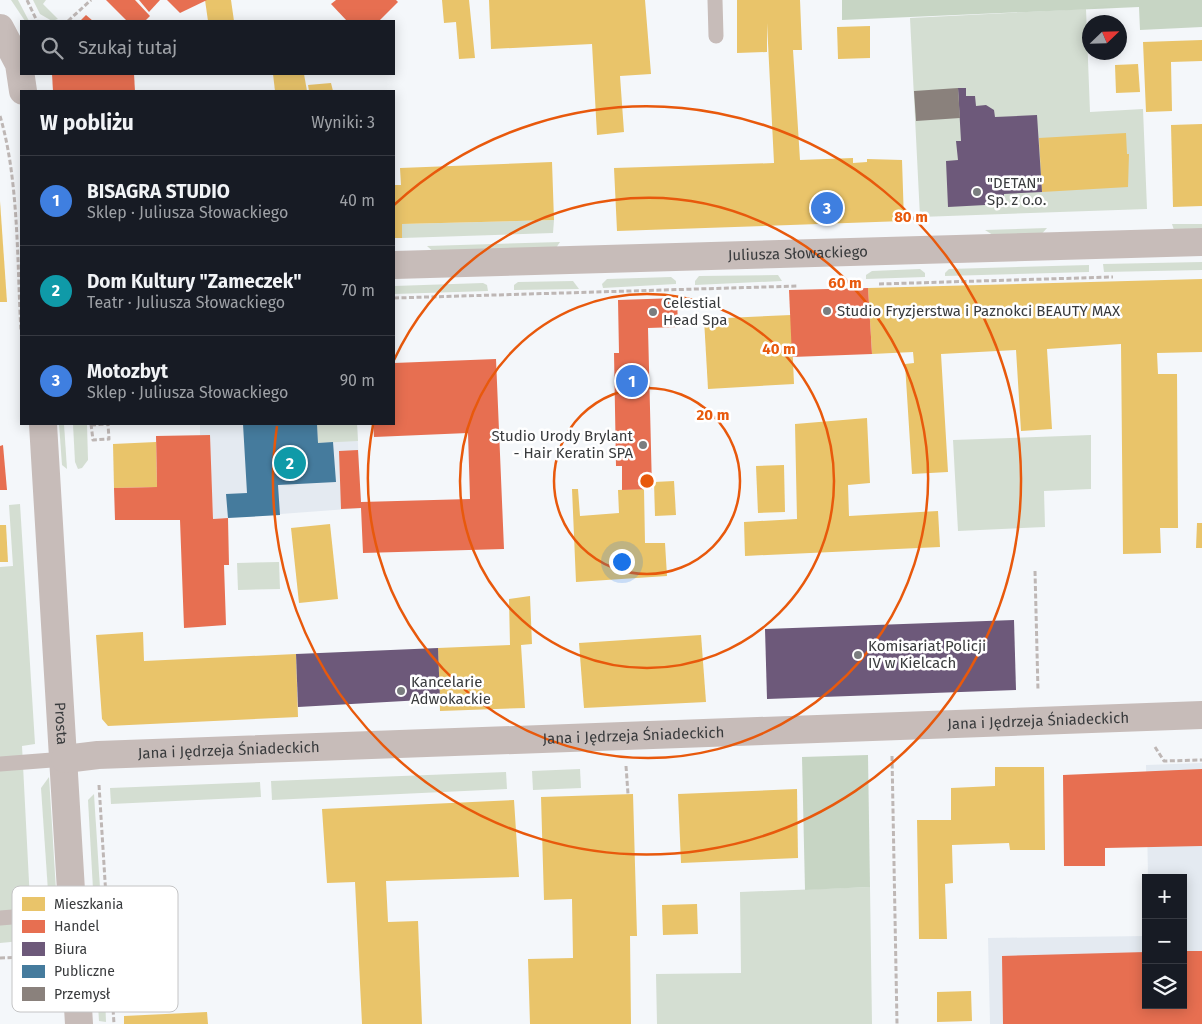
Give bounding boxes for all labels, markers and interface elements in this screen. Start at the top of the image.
north arrow [1082,15,1127,60]
search box [20,20,395,75]
icon: search [38,34,66,62]
text: Szukaj tutaj [78,36,177,59]
text: W pobliżu [40,110,134,136]
text: Wyniki: 3 [311,113,375,132]
place label: "DETAN" Sp. z o.o. [987,174,1046,209]
text: BISAGRA STUDIO [87,180,230,203]
marker: "DETAN" Sp. z o.o. [971,186,983,198]
pin: 3 [811,189,843,227]
text: 1 [52,191,60,210]
text: 40 m [340,191,375,210]
text: Sklep · Juliusza Słowackiego [87,203,288,222]
text: 80 m [894,208,928,226]
street label: Juliusza Słowackiego [728,243,868,264]
text: Dom Kultury "Zameczek" [87,270,302,293]
text: 60 m [828,274,862,292]
text: 2 [52,281,60,300]
text: 70 m [341,281,375,300]
text: Teatr · Juliusza Słowackiego [87,293,285,312]
place label: Celestial Head Spa [663,294,727,329]
place label: Studio Fryzjerstwa i Paznokci BEAUTY MAX [837,302,1121,320]
marker: Studio Fryzjerstwa i Paznokci BEAUTY MAX [821,305,833,317]
marker: Celestial Head Spa [647,306,659,318]
text: 40 m [762,340,796,358]
text: Motozbyt [87,360,168,383]
pin: 1 [616,362,648,400]
text: 3 [52,371,60,390]
text: 90 m [340,371,375,390]
text: Sklep · Juliusza Słowackiego [87,383,288,402]
text: 20 m [697,406,729,424]
place label: Studio Urody Brylant - Hair Keratin SPA [491,427,634,462]
marker: Studio Urody Brylant - Hair Keratin SPA [637,439,649,451]
pin: 2 [274,444,306,482]
centre of rings [638,472,656,490]
your location [609,549,635,575]
place label: Komisariat Policji IV w Kielcach [868,637,986,672]
marker: Komisariat Policji IV w Kielcach [852,649,864,661]
place label: Kancelarie Adwokackie [411,673,491,708]
marker: Kancelarie Adwokackie [395,685,407,697]
street label: Prosta [51,701,71,745]
street label: Jana i Jędrzeja Śniadeckich [947,709,1129,733]
street label: Jana i Jędrzeja Śniadeckich [542,723,725,748]
street label: Jana i Jędrzeja Śniadeckich [137,738,320,763]
map controls [1142,874,1187,1009]
button: + [1142,874,1187,919]
legend [12,886,178,1012]
text: Mieszkania [54,896,123,913]
text: Handel [54,918,99,935]
button: − [1142,919,1187,964]
text: Biura [54,941,87,958]
text: Publiczne [54,963,115,980]
button: layers [1142,964,1187,1009]
text: Przemysł [54,986,111,1003]

